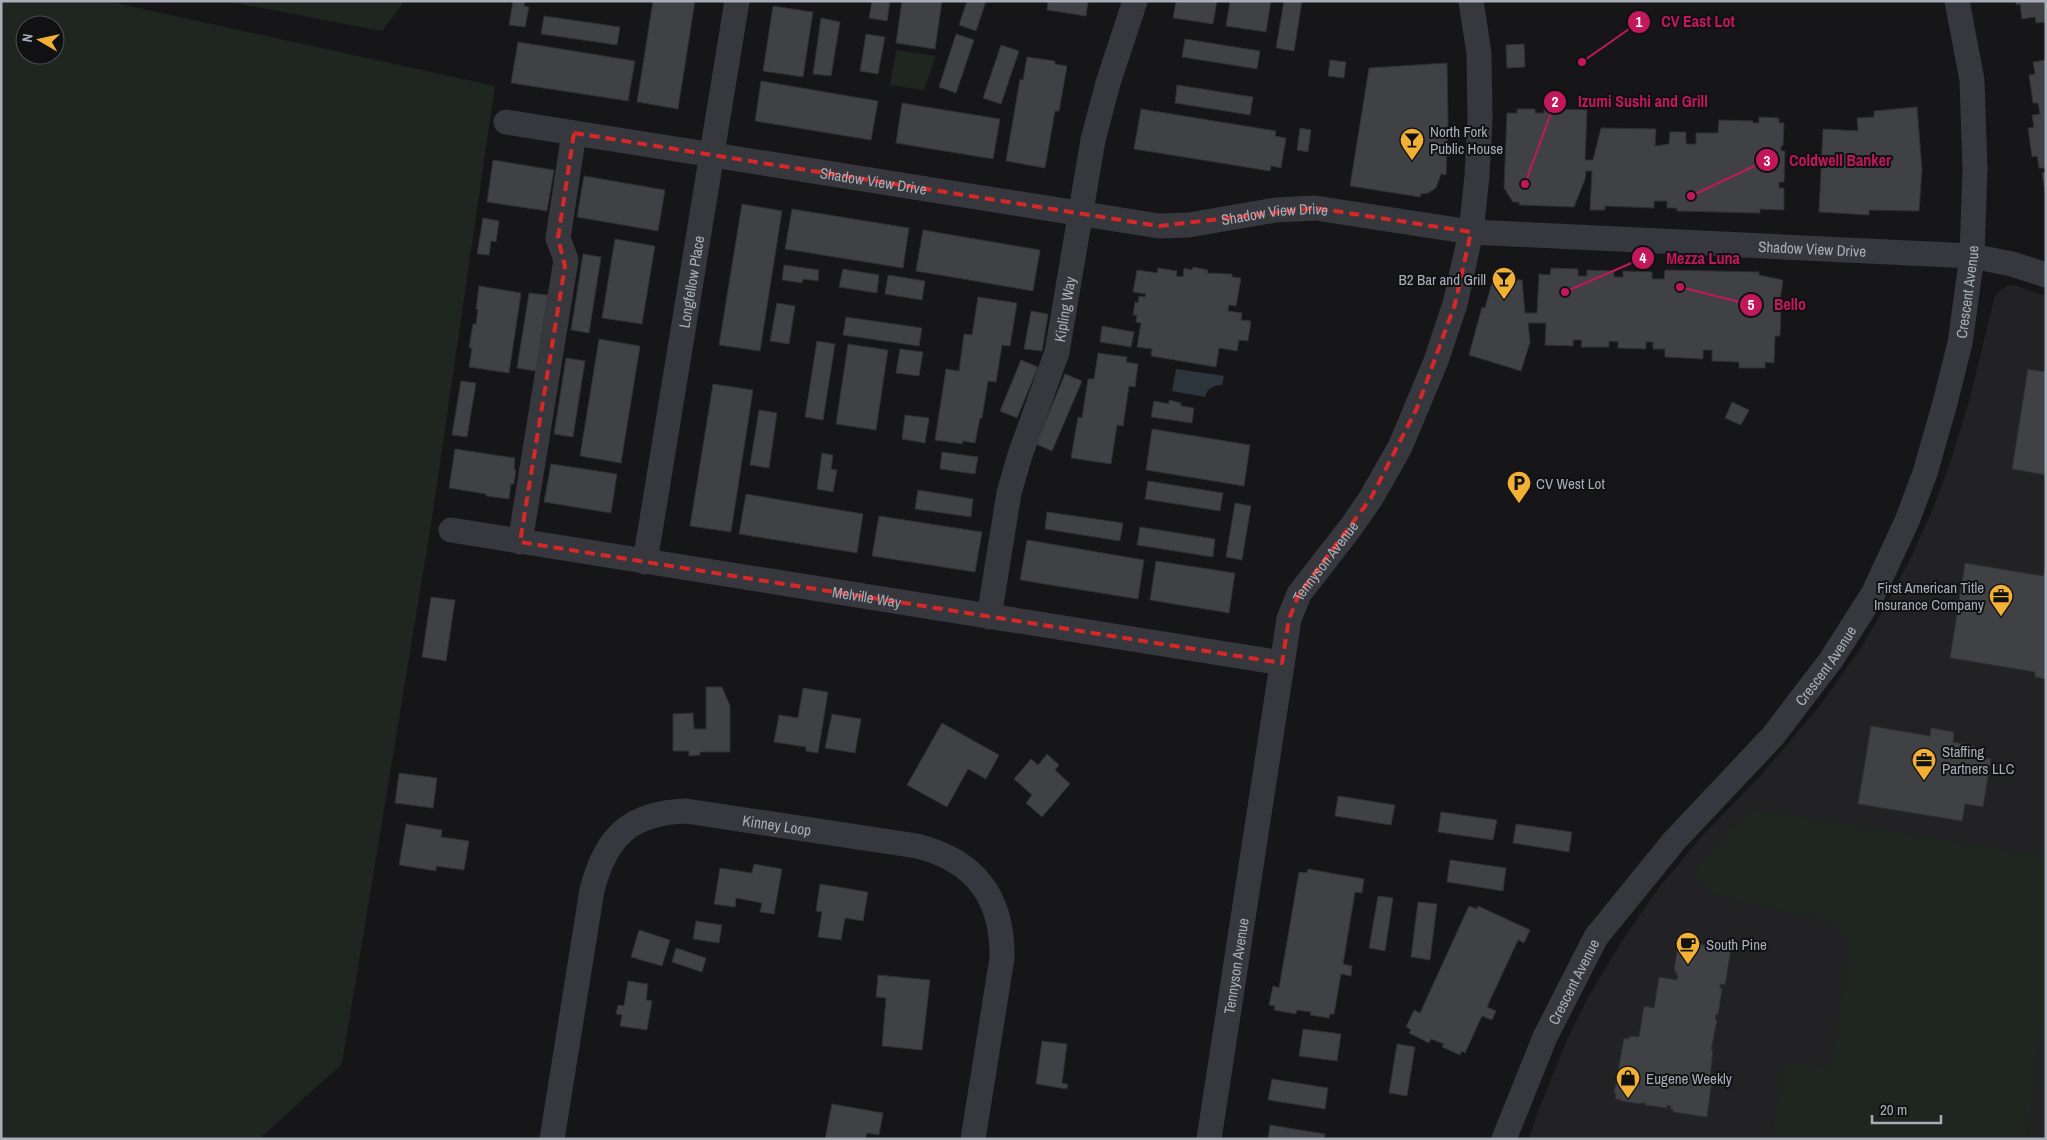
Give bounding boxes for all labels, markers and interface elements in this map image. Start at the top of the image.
callout: CV East Lot [1626,6,1745,37]
text: CV East Lot [1661,10,1735,32]
text: 1 [1636,11,1643,32]
north arrow [15,15,65,65]
text: N [18,32,37,43]
callout: Izumi Sushi and Grill [1543,86,1718,117]
text: Izumi Sushi and Grill [1578,90,1708,112]
text: 2 [1552,91,1559,112]
place label: North Fork Public House [1430,121,1503,159]
bar icon: North Fork Public House [1399,127,1425,161]
callout: Coldwell Banker [1754,145,1901,176]
text: Coldwell Banker [1789,149,1892,171]
text: 3 [1764,150,1771,171]
street label: Shadow View Drive [818,162,928,199]
street label: Shadow View Drive [1220,197,1330,230]
street label: Longfellow Place [673,234,709,329]
street label: Shadow View Drive [1758,235,1867,261]
callout: Mezza Luna [1631,243,1750,274]
street label: Crescent Avenue [1950,245,1983,340]
text: 4 [1640,247,1647,268]
text: Mezza Luna [1666,247,1741,269]
bar icon: B2 Bar and Grill [1491,266,1517,300]
place label: B2 Bar and Grill [1398,269,1486,290]
street label: Kipling Way [1048,274,1080,343]
callout: Bello [1739,289,1816,320]
text: Bello [1774,293,1806,315]
text: 5 [1748,294,1755,315]
parking icon: CV West Lot [1506,470,1532,504]
place label: CV West Lot [1536,473,1605,494]
street label: Tennyson Avenue [1287,516,1363,604]
place label: First American Title Insurance Company [1874,577,1985,615]
street label: Melville Way [831,581,903,613]
office icon: First American Title Insurance Company [1988,583,2014,617]
street label: Crescent Avenue [1790,621,1861,710]
place label: Staffing Partners LLC [1942,741,2015,779]
office icon: Staffing Partners LLC [1911,747,1937,781]
street label: Kinney Loop [741,809,813,840]
street label: Tennyson Avenue [1218,916,1253,1016]
cafe icon: South Pine [1675,931,1701,965]
place label: South Pine [1706,934,1767,955]
street label: Crescent Avenue [1543,935,1604,1028]
shop icon: Eugene Weekly [1615,1065,1641,1099]
place label: Eugene Weekly [1646,1068,1733,1089]
scale bar [1872,1092,1941,1124]
text: 20 m [1880,1099,1907,1120]

